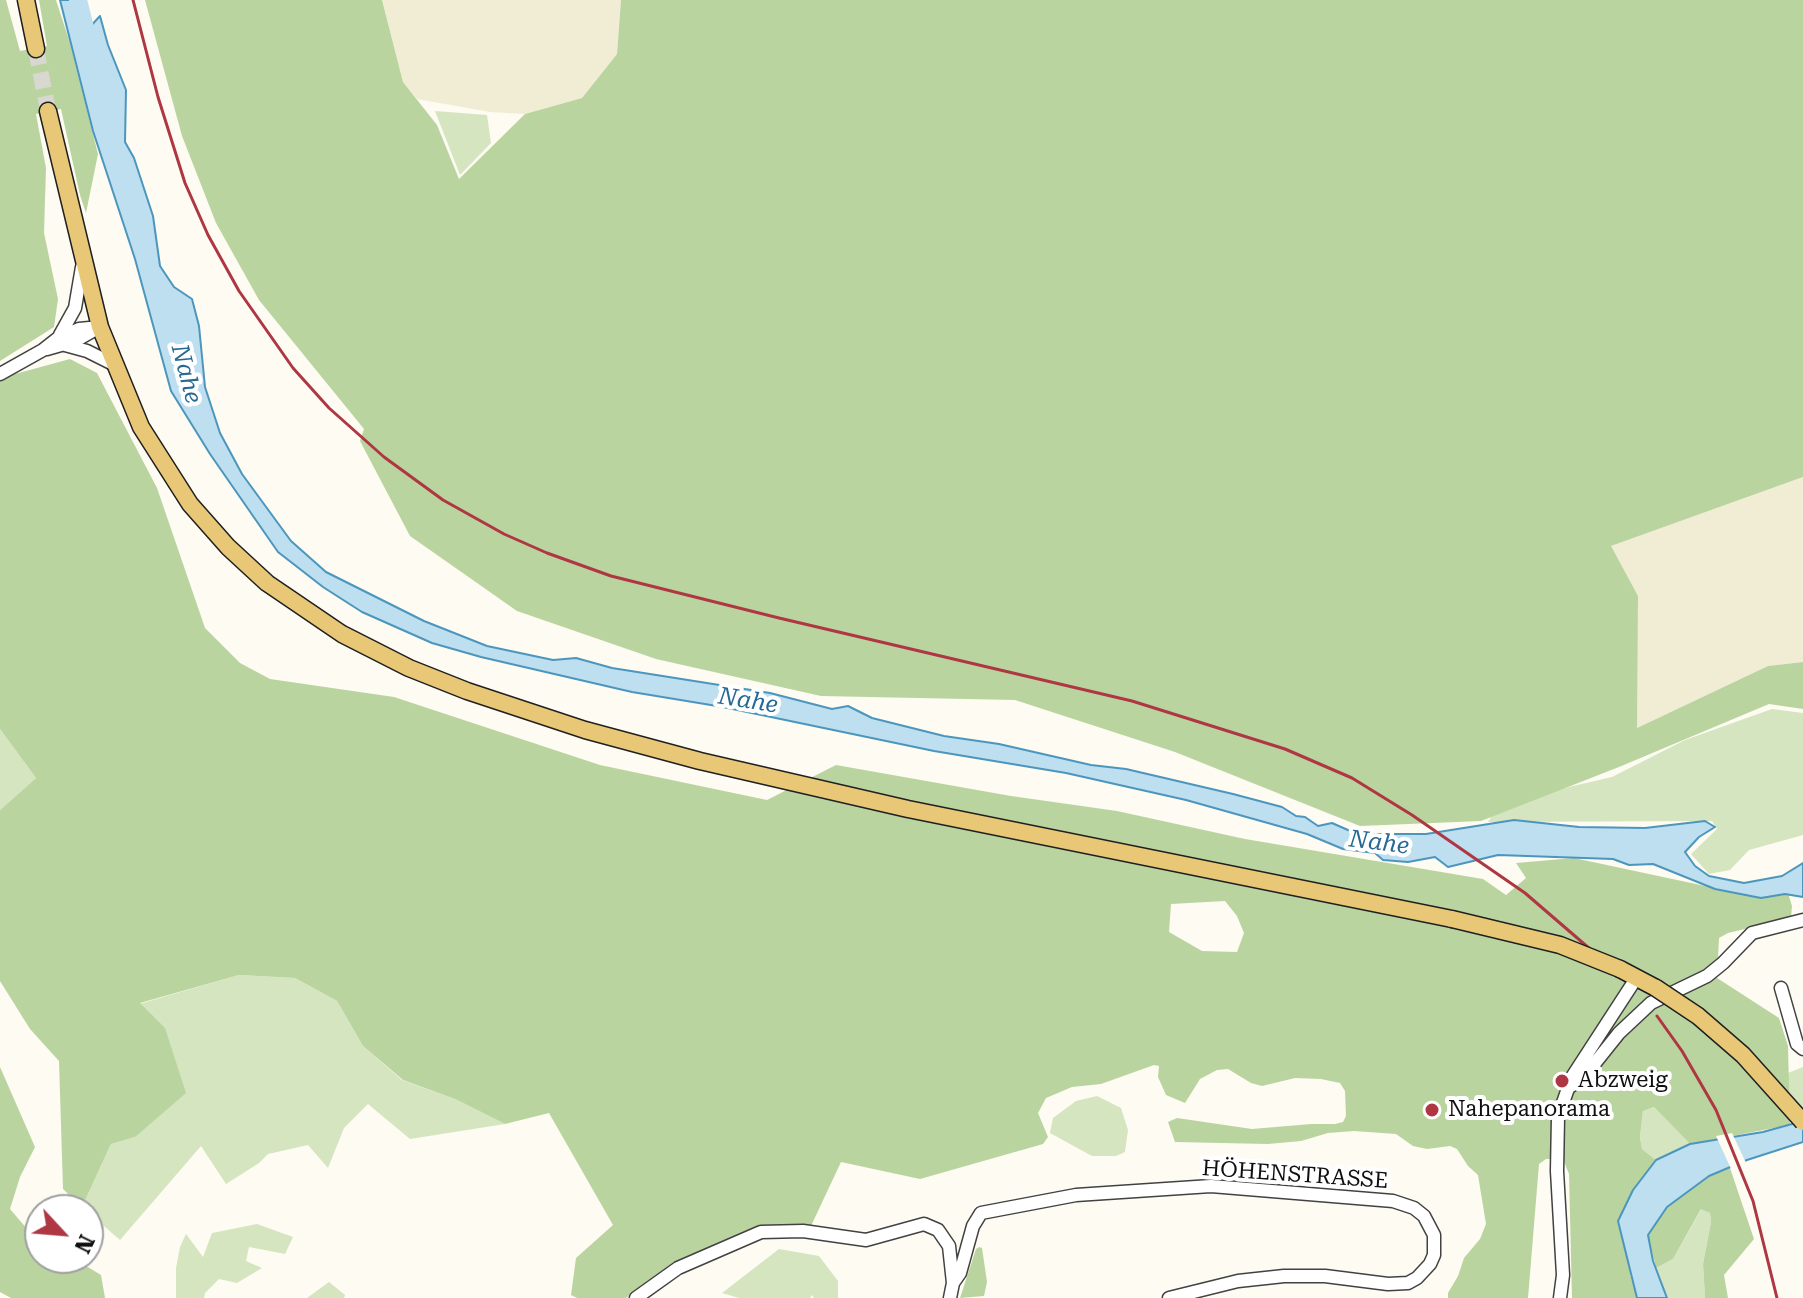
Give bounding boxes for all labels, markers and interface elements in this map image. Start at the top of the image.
water label: Nahe [164,341,208,407]
water label: Nahe [716,682,780,720]
water label: Nahe [1347,825,1411,861]
place label: Abzweig [1578,1068,1668,1094]
marker: Abzweig [1553,1072,1571,1090]
place label: Nahepanorama [1448,1097,1610,1123]
marker: Nahepanorama [1423,1101,1441,1119]
street label: HÖHENSTRASSE [1201,1155,1389,1195]
north arrow [24,1194,104,1274]
text: N [69,1231,99,1257]

